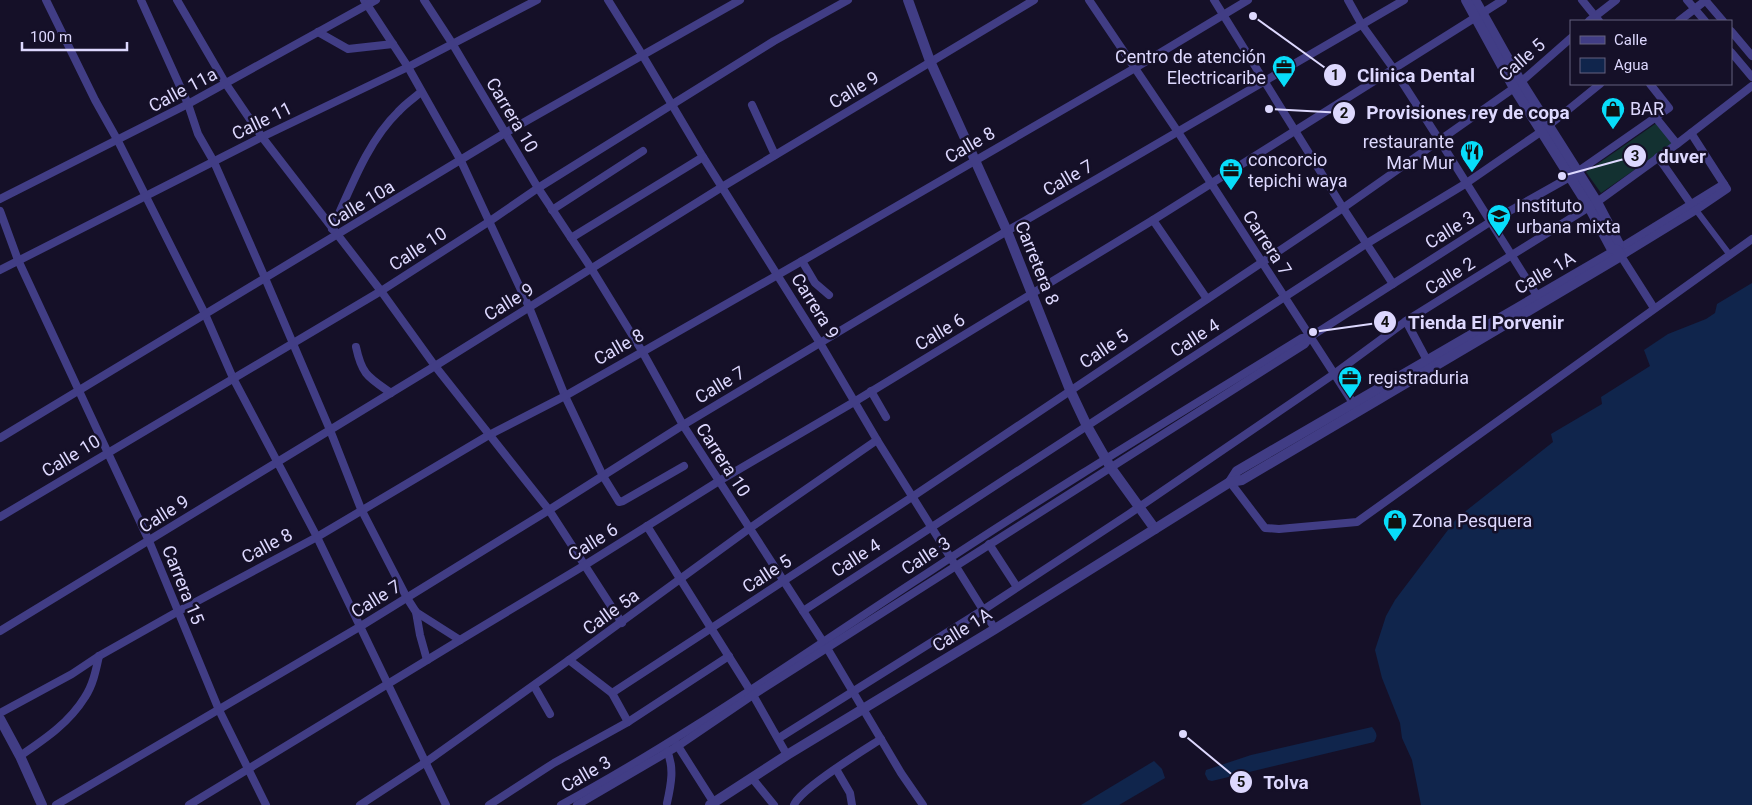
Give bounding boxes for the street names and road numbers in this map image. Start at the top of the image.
street label: Calle 5 [1494,34,1549,85]
street label: Calle 11a [145,63,220,116]
street label: Calle 9 [825,67,882,113]
street label: Carrera 10 [482,74,543,156]
street label: Calle 11 [228,97,295,144]
street label: Calle 8 [941,122,999,167]
street label: Calle 7 [1039,155,1097,200]
street label: Calle 10a [323,175,398,232]
street label: Carrera 7 [1239,206,1296,279]
street label: Calle 3 [1421,206,1478,253]
street label: Carretera 8 [1011,218,1064,308]
street label: Calle 10 [385,222,451,275]
street label: Calle 1A [1511,247,1579,298]
street label: Calle 2 [1421,252,1478,299]
street label: Carrera 9 [787,269,844,342]
street label: Calle 9 [480,278,537,325]
street label: Calle 6 [911,309,968,355]
street label: Calle 4 [1166,314,1223,361]
street label: Calle 8 [590,324,648,369]
street label: Calle 5 [1075,325,1132,372]
street label: Calle 7 [691,362,748,408]
street label: Carrera 10 [692,419,755,500]
street label: Calle 10 [38,430,104,481]
street label: Calle 9 [135,490,192,537]
street label: Calle 6 [564,518,621,565]
street label: Calle 8 [238,524,296,568]
street label: Calle 3 [897,532,954,579]
street label: Calle 4 [827,534,884,581]
street label: Carrera 15 [158,542,209,627]
street label: Calle 5 [738,550,795,597]
street label: Calle 7 [347,575,404,622]
street label: Calle 5a [579,584,643,639]
street label: Calle 1A [928,603,996,656]
street label: Calle 3 [557,751,615,796]

